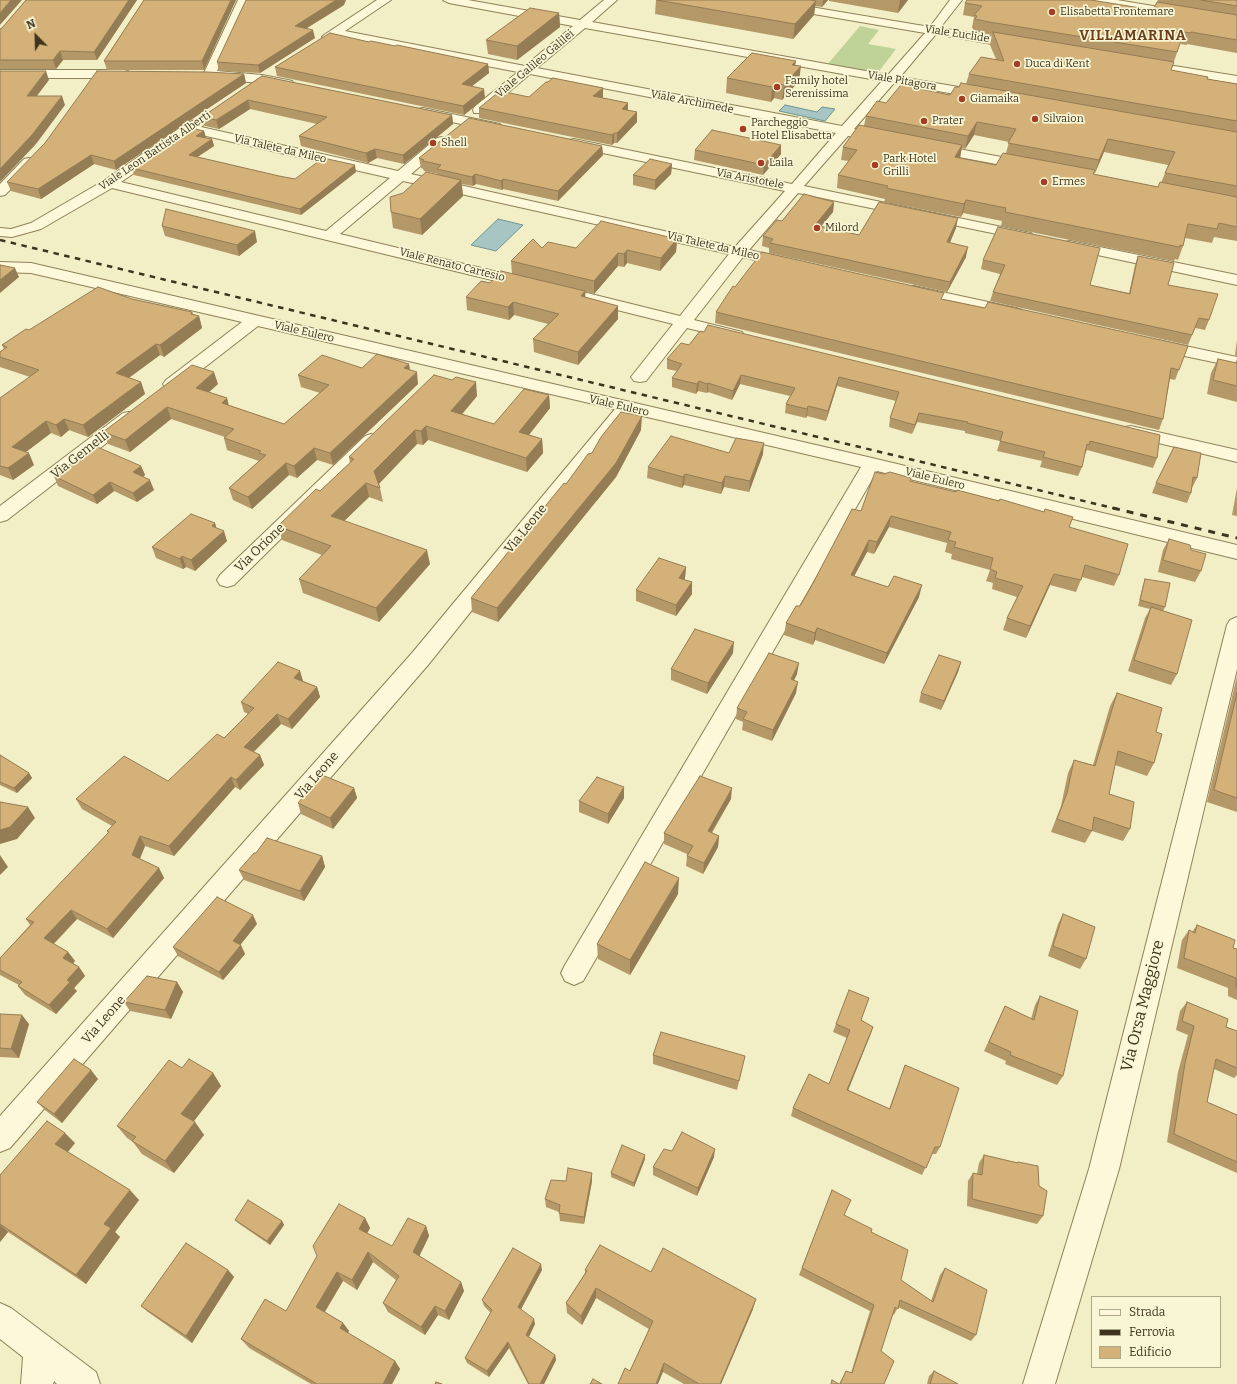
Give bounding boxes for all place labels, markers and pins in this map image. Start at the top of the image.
place label: Elisabetta Frontemare [1060,5,1174,19]
marker: Elisabetta Frontemare [1047,7,1057,17]
place label: Duca di Kent [1025,57,1090,71]
marker: Duca di Kent [1012,59,1022,69]
place label: Family hotel Serenissima [785,74,849,100]
marker: Family hotel Serenissima [772,82,782,92]
place label: Giamaika [970,92,1019,106]
marker: Giamaika [957,94,967,104]
place label: Silvaion [1043,112,1084,126]
place label: Prater [932,114,964,128]
marker: Silvaion [1030,114,1040,124]
place label: Parcheggio Hotel Elisabetta [751,116,832,142]
marker: Prater [919,116,929,126]
marker: Parcheggio Hotel Elisabetta [738,124,748,134]
place label: Shell [441,136,467,150]
marker: Shell [428,138,438,148]
place label: Park Hotel Grilli [883,152,936,178]
place label: Laila [769,156,793,170]
marker: Laila [756,158,766,168]
marker: Park Hotel Grilli [870,160,880,170]
place label: Ermes [1052,175,1085,189]
marker: Ermes [1039,177,1049,187]
place label: Milord [825,221,859,235]
marker: Milord [812,223,822,233]

